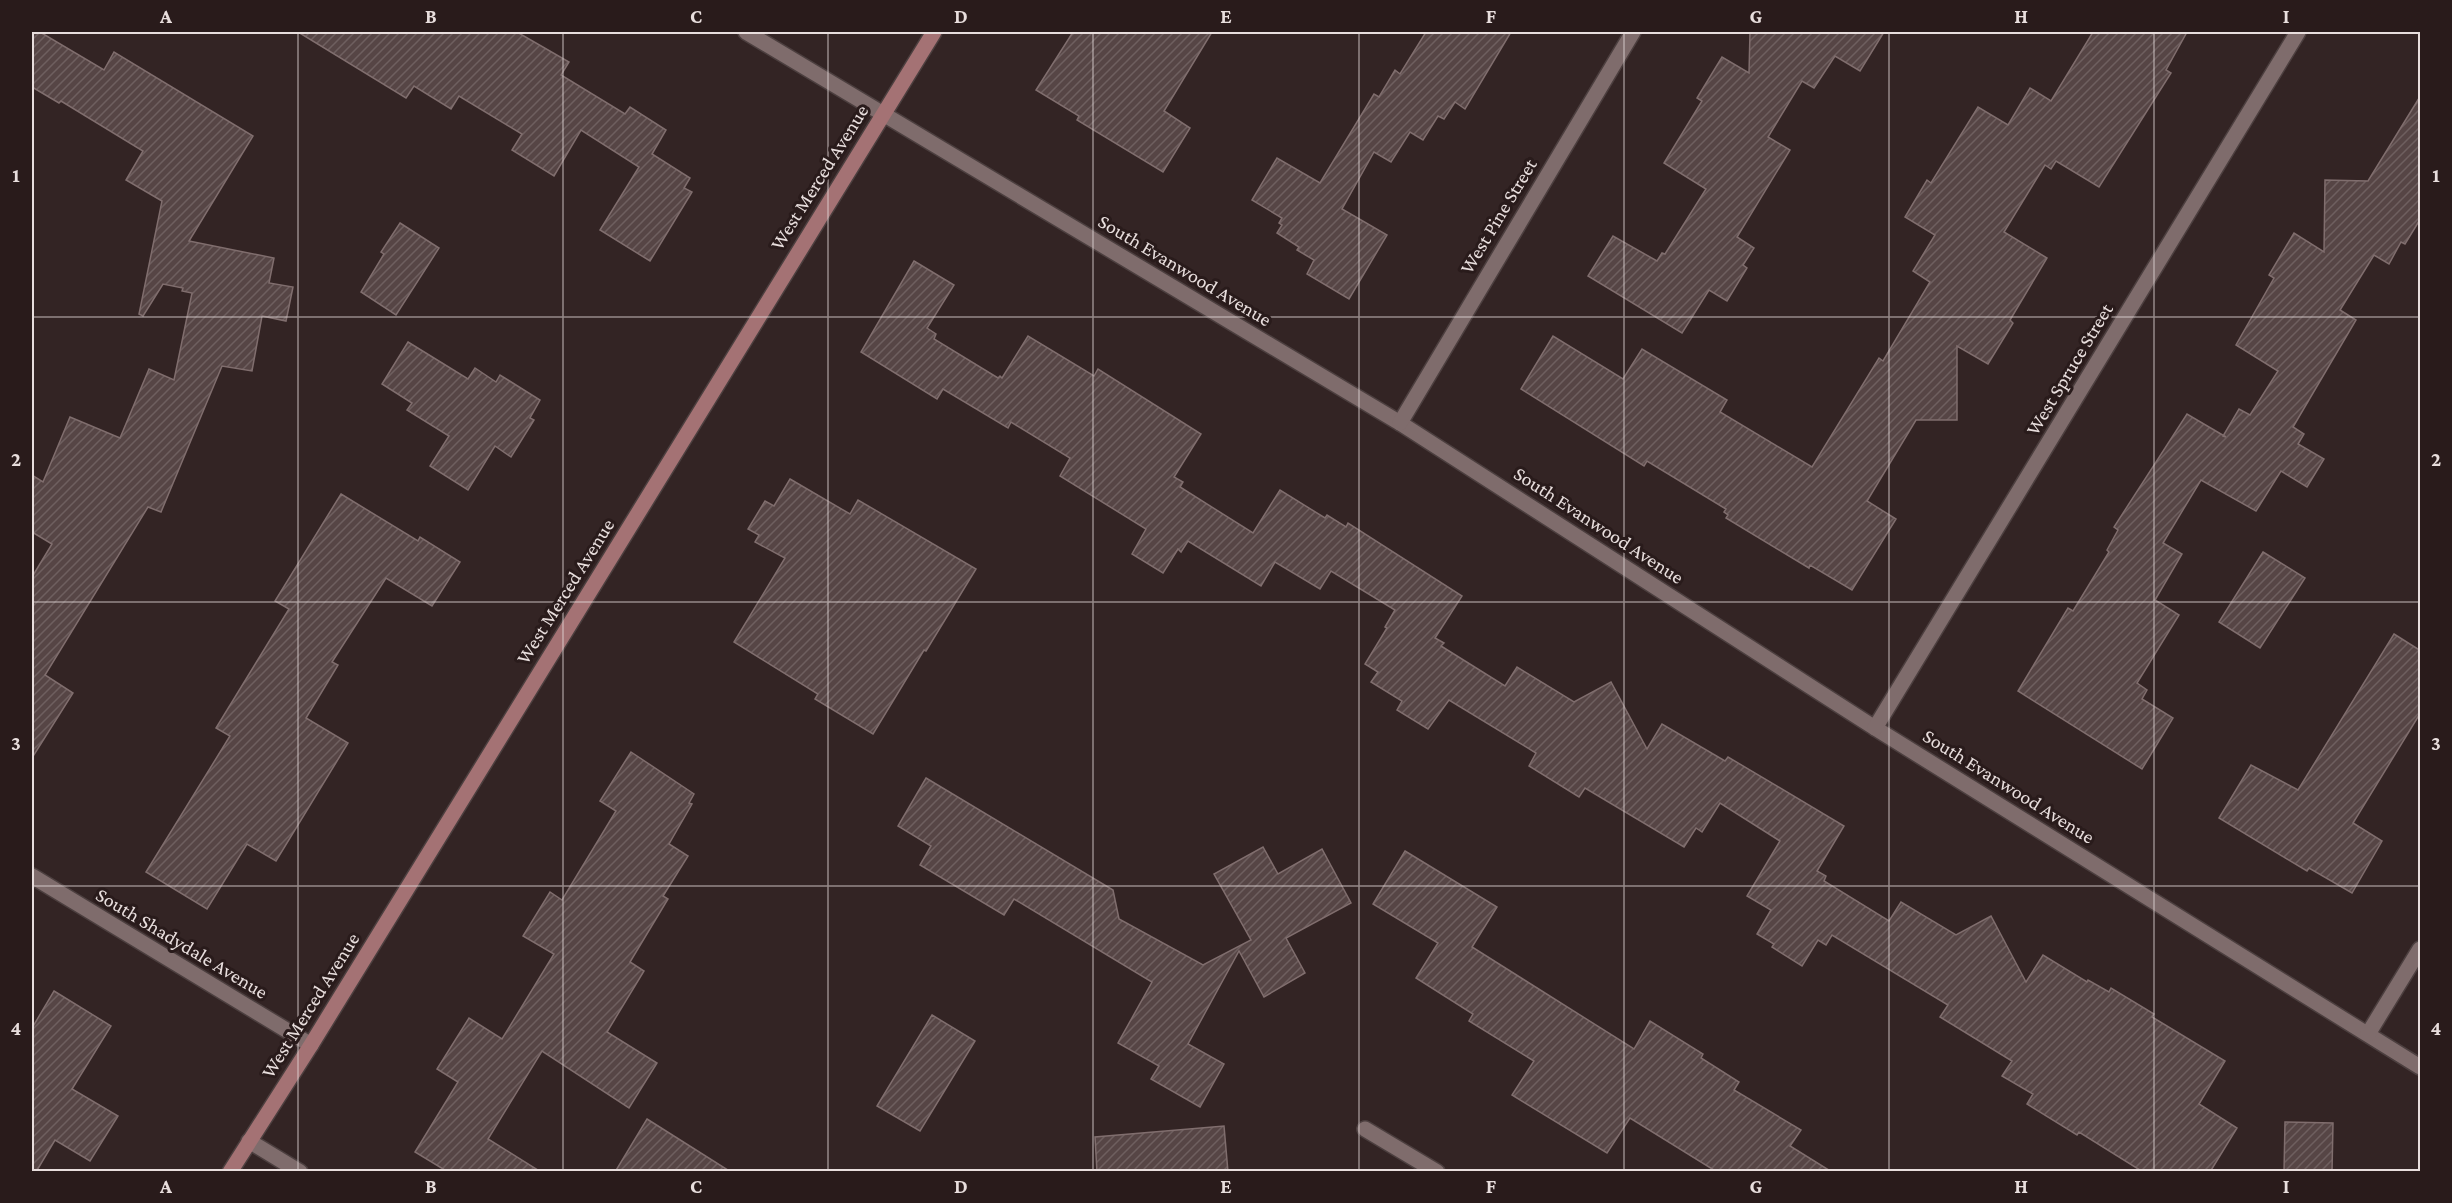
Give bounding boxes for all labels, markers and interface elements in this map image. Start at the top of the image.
text: A [159,5,173,27]
text: B [425,5,437,27]
text: C [690,5,702,27]
text: D [954,5,968,27]
text: E [1220,5,1232,27]
text: F [1486,5,1497,27]
text: G [1750,5,1763,27]
text: H [2014,5,2028,27]
text: I [2283,5,2290,27]
street label: West Merced Avenue [765,100,873,254]
street label: West Pine Street [1455,154,1541,277]
text: 1 [12,164,20,186]
text: 1 [2432,164,2440,186]
street label: South Evanwood Avenue [1094,210,1276,331]
street label: West Spruce Street [2021,299,2118,439]
text: 2 [11,448,21,470]
text: 2 [2431,448,2441,470]
street label: South Evanwood Avenue [1510,462,1688,588]
street label: West Merced Avenue [511,514,619,668]
street label: South Evanwood Avenue [1919,724,2099,848]
text: 3 [11,732,21,754]
text: 3 [2431,732,2441,754]
street label: South Shadydale Avenue [92,883,272,1004]
street label: West Merced Avenue [256,928,364,1082]
text: 4 [11,1017,22,1039]
text: 4 [2431,1017,2442,1039]
text: A [159,1175,173,1197]
text: B [425,1175,437,1197]
text: C [690,1175,702,1197]
text: D [954,1175,968,1197]
text: E [1220,1175,1232,1197]
text: F [1486,1175,1497,1197]
text: G [1750,1175,1763,1197]
text: H [2014,1175,2028,1197]
text: I [2283,1175,2290,1197]

